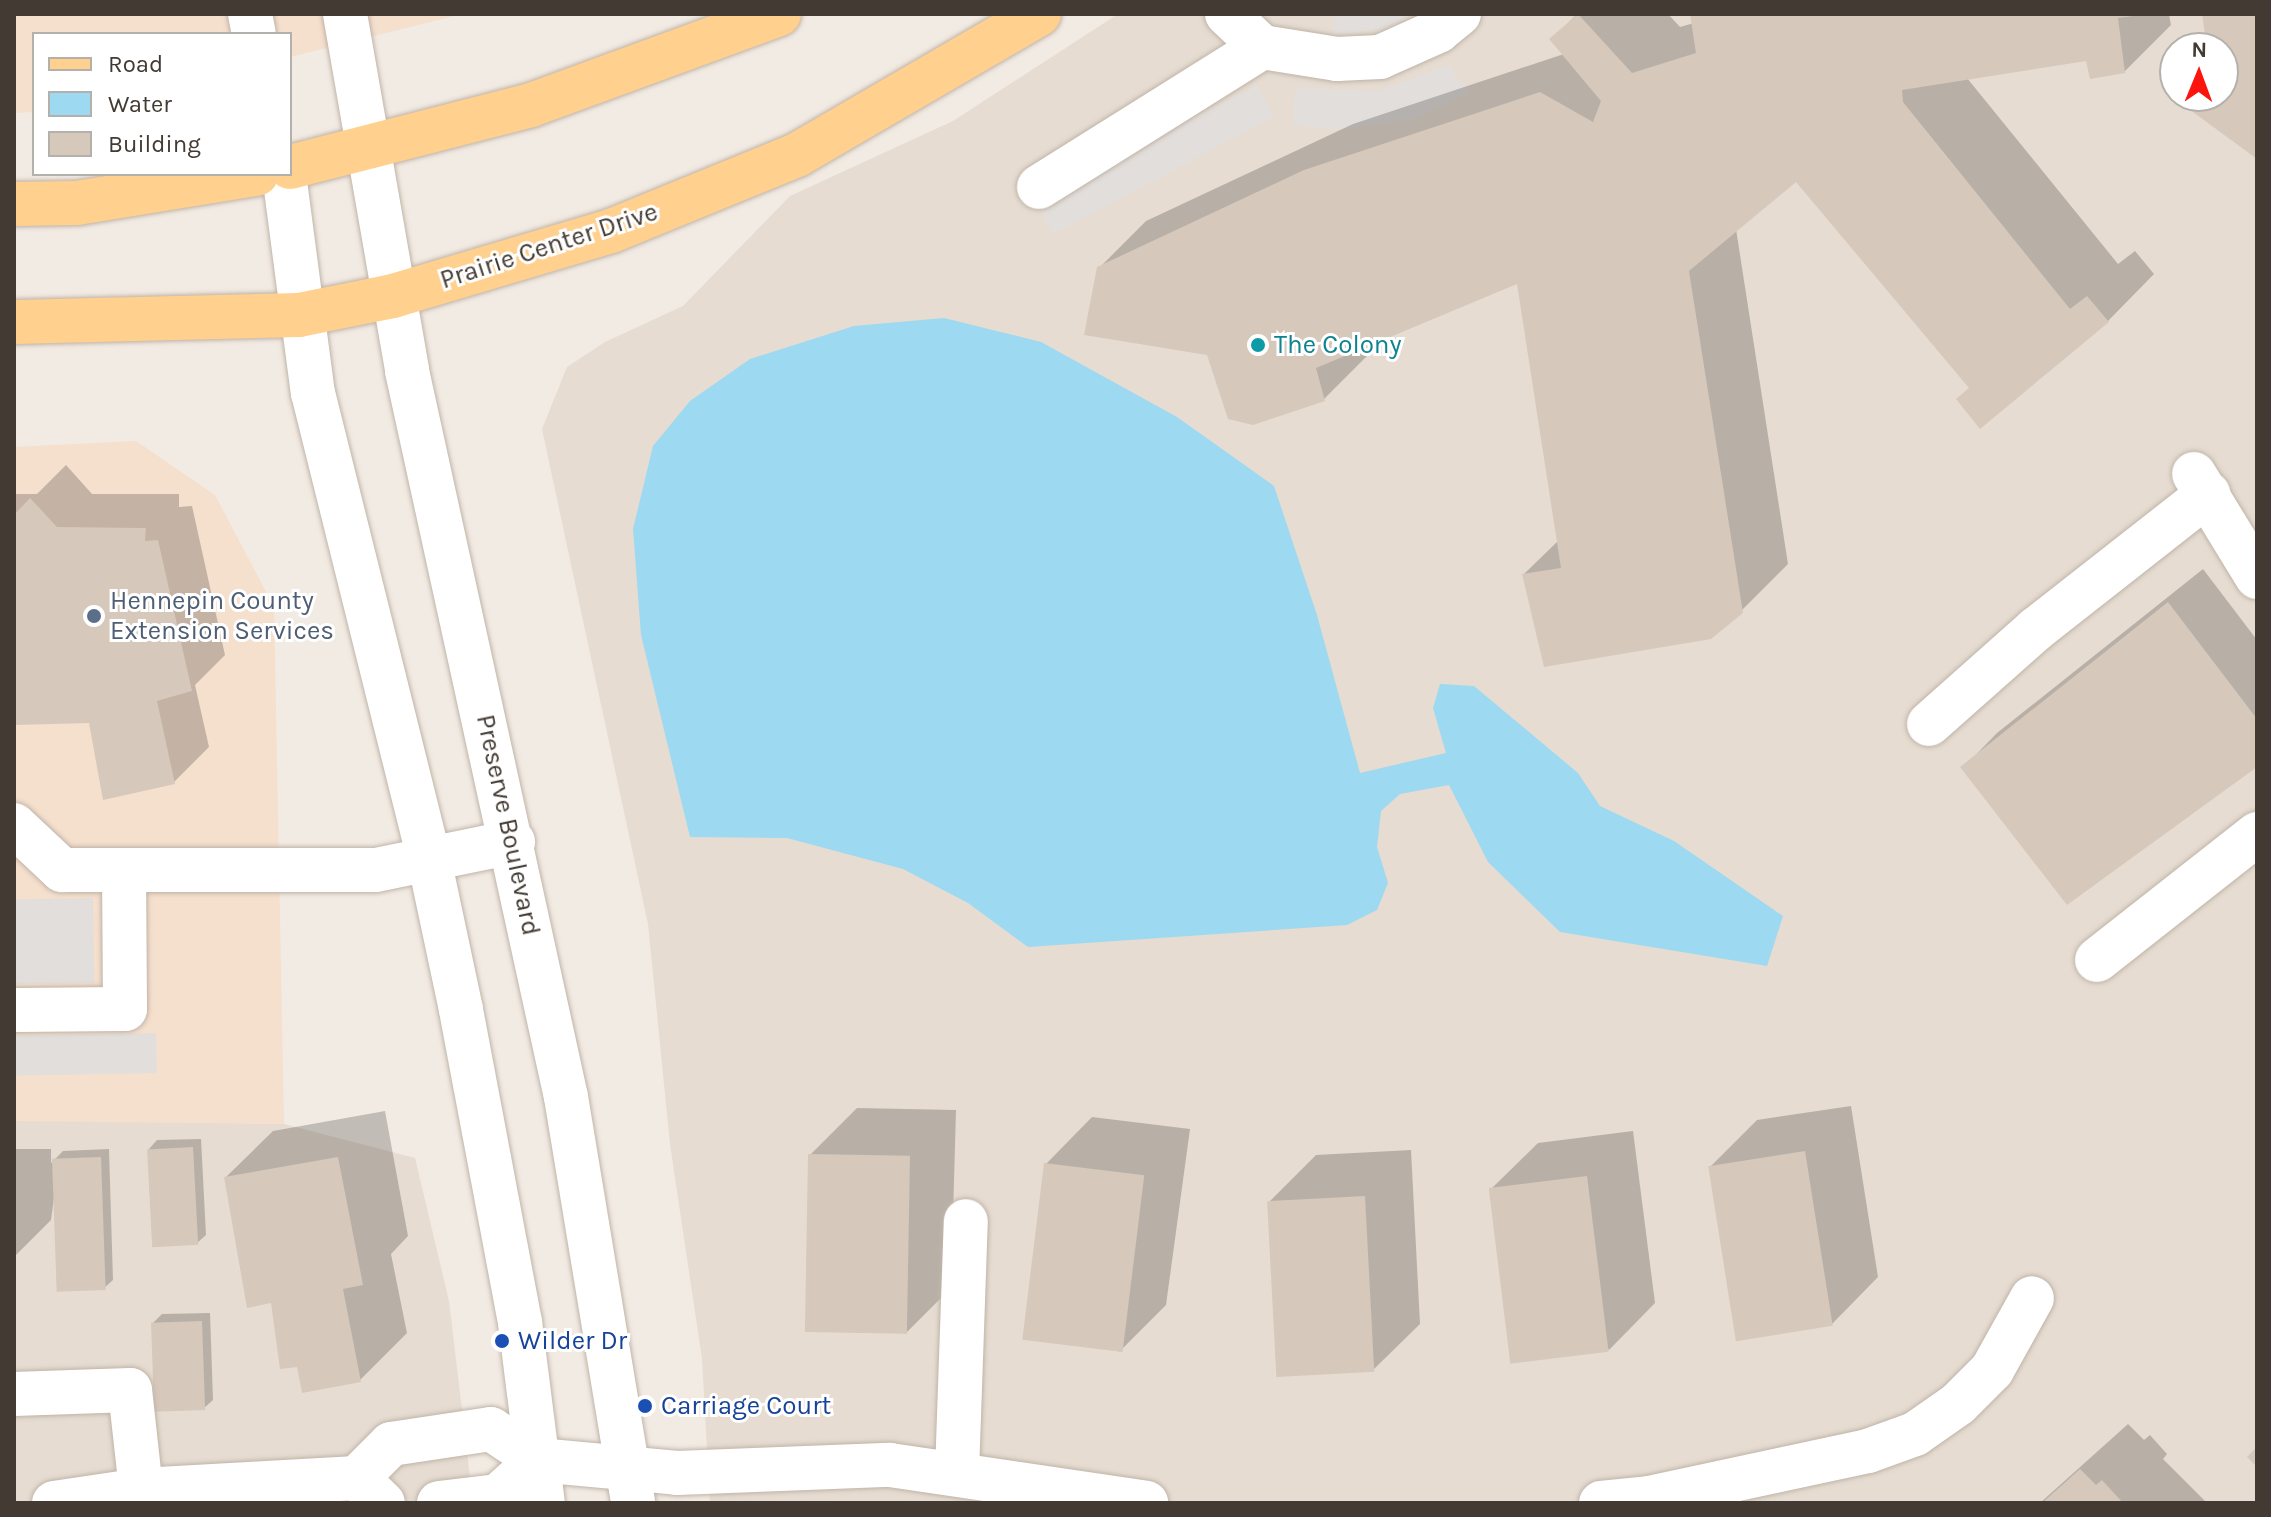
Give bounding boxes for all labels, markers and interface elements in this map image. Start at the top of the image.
legend [32,32,292,176]
north arrow [2159,32,2239,112]
text: N [2191,37,2208,63]
text: Road [108,50,163,78]
text: Water [108,90,172,118]
text: Building [108,130,201,158]
street label: Prairie Center Drive [436,196,662,296]
place label: The Colony [1274,329,1402,361]
marker: The Colony [1249,336,1267,354]
place label: Hennepin County Extension Services [110,585,334,646]
marker: Hennepin County Extension Services [85,607,103,625]
street label: Preserve Boulevard [469,712,547,938]
place label: Wilder Dr [518,1325,627,1357]
marker: Wilder Dr [493,1332,511,1350]
place label: Carriage Court [661,1390,831,1422]
marker: Carriage Court [636,1397,654,1415]

